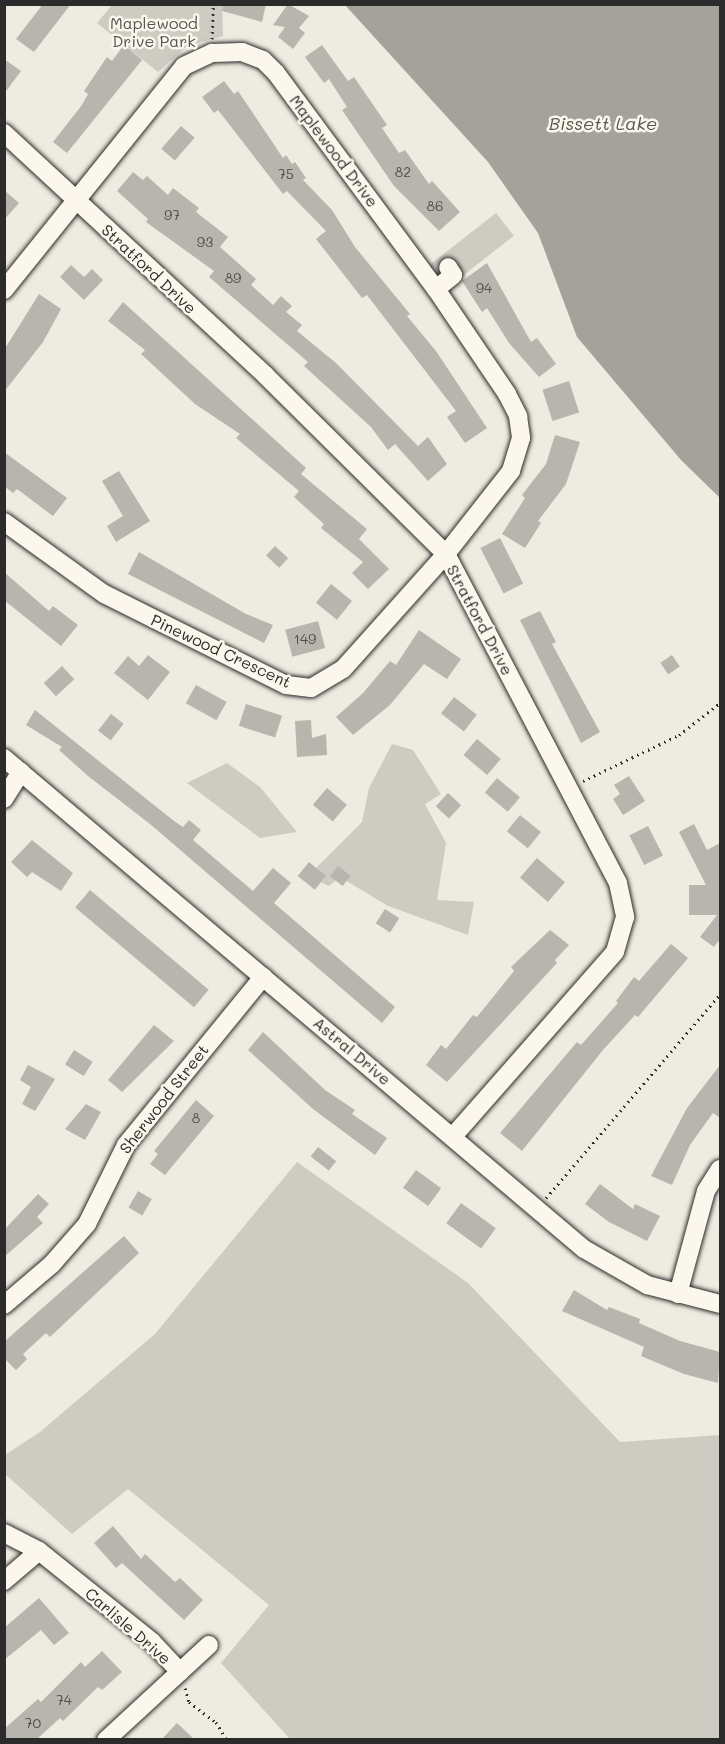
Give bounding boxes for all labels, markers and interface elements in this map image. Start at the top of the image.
park label: Maplewood Drive Park [110,13,198,51]
street label: Maplewood Drive [286,91,382,211]
water label: Bissett Lake [549,112,657,134]
house number: 82 [395,164,411,180]
house number: 75 [278,166,294,182]
house number: 86 [427,198,443,214]
house number: 97 [164,207,180,223]
street label: Stratford Drive [98,220,200,318]
house number: 93 [197,234,213,250]
house number: 89 [225,270,241,286]
house number: 94 [476,280,492,296]
street label: Stratford Drive [443,561,517,679]
street label: Pinewood Crescent [148,610,294,692]
house number: 149 [294,631,316,647]
street label: Astral Drive [309,1013,395,1089]
street label: Sherwood Street [115,1040,213,1158]
house number: 8 [192,1110,200,1126]
street label: Carlisle Drive [81,1584,175,1668]
house number: 74 [56,1692,72,1708]
house number: 70 [25,1715,41,1731]

